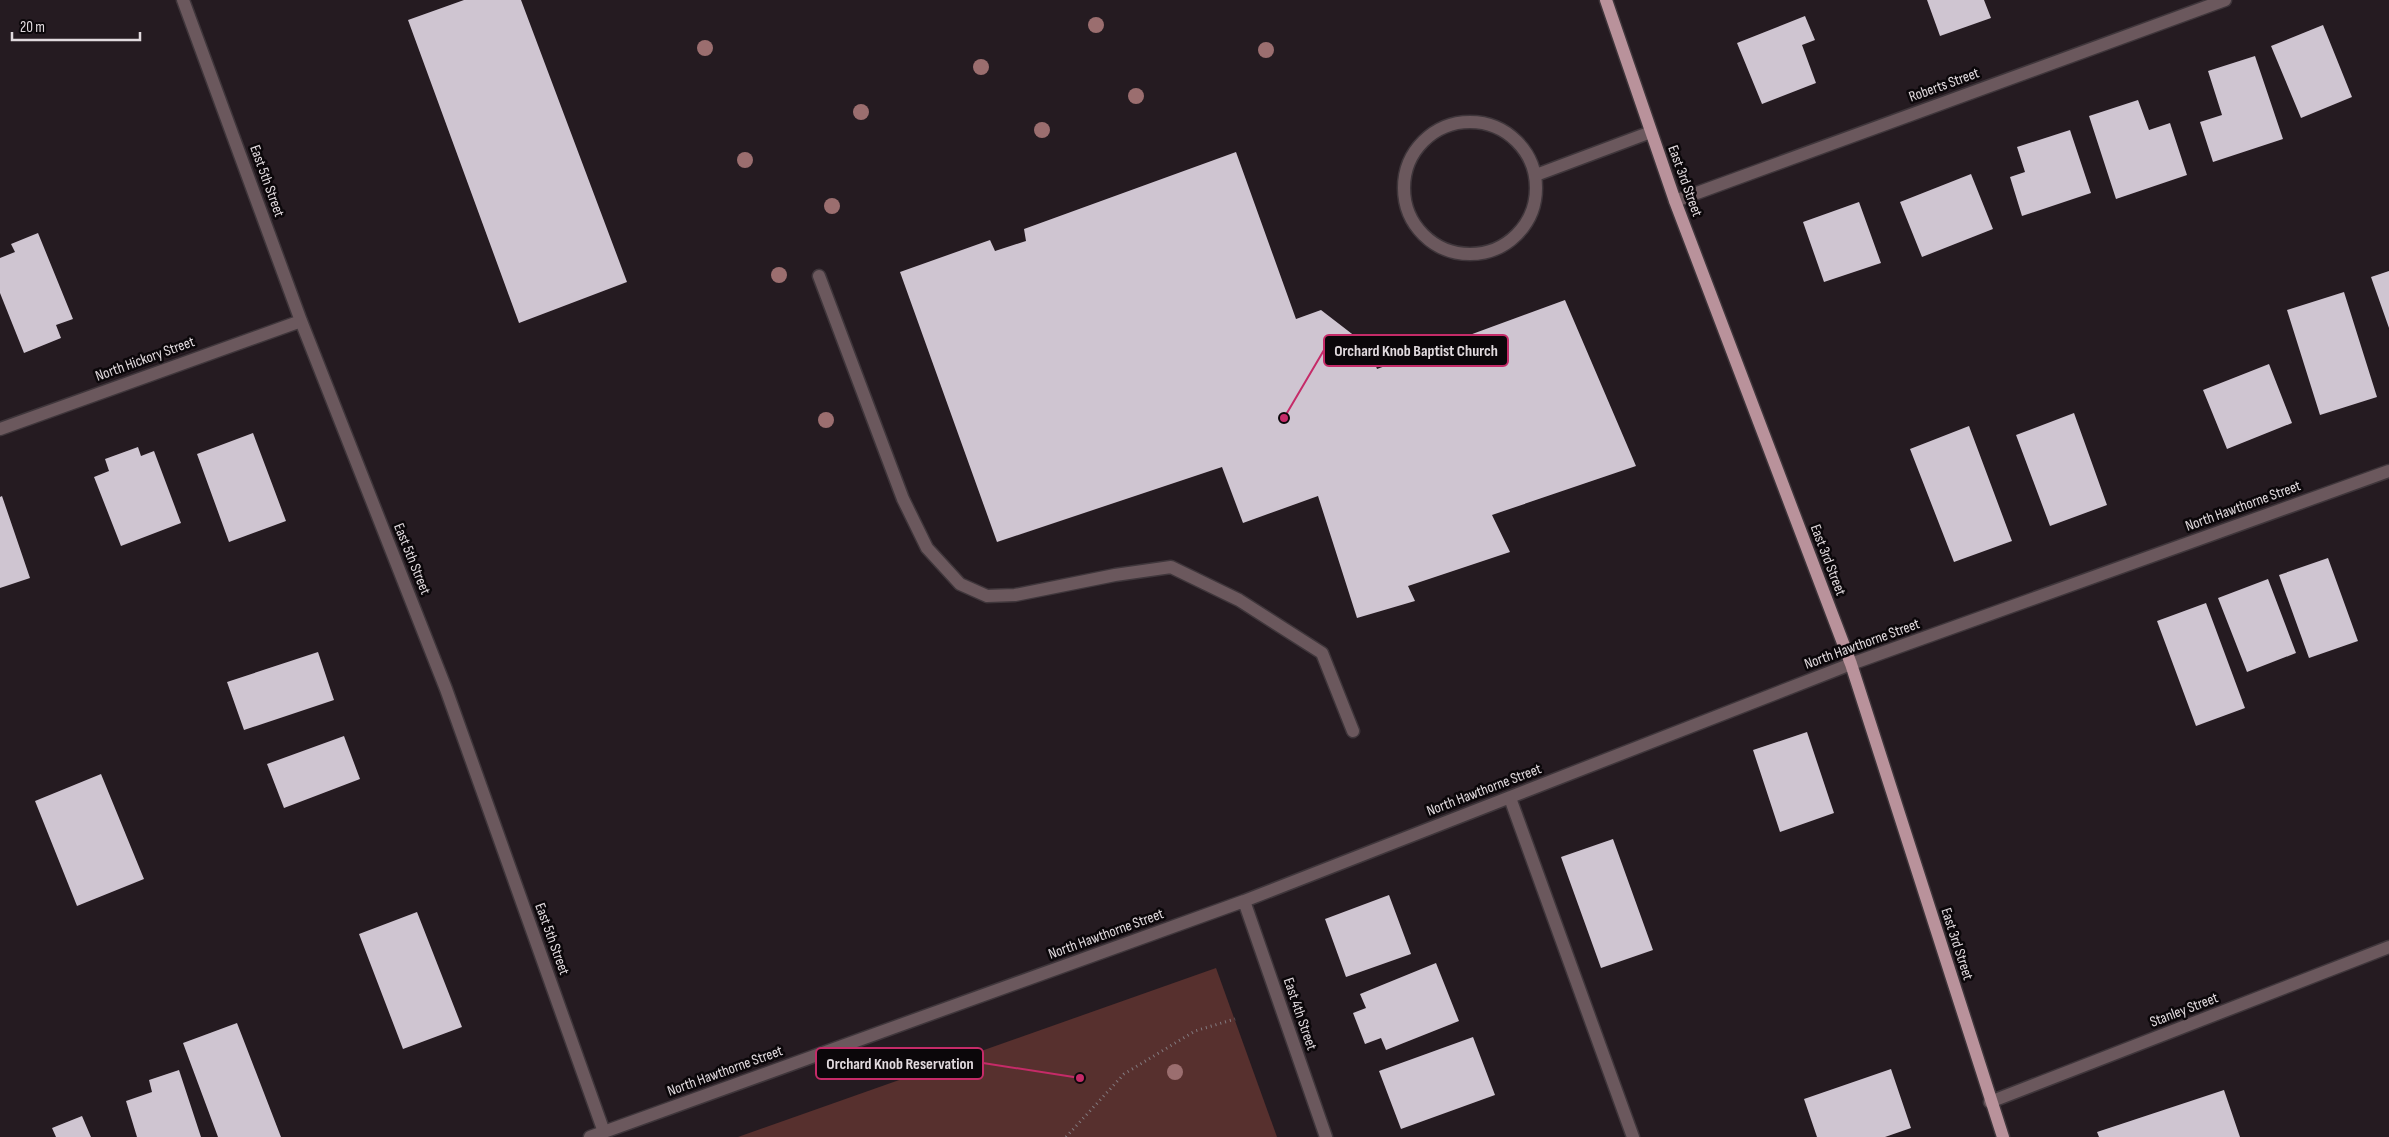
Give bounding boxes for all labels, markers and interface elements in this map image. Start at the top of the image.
scale bar [12,10,140,42]
text: 20 m [20,18,45,37]
street label: Roberts Street [1906,63,1982,107]
street label: East 5th Street [245,142,289,220]
street label: East 3rd Street [1663,143,1707,220]
street label: North Hickory Street [93,332,198,386]
callout: Orchard Knob Baptist Church [1324,335,1508,366]
text: Orchard Knob Baptist Church [1334,342,1498,361]
street label: North Hawthorne Street [2183,476,2304,536]
street label: East 5th Street [389,521,435,598]
street label: East 3rd Street [1806,522,1850,599]
street label: North Hawthorne Street [1802,614,1923,674]
street label: North Hawthorne Street [1424,759,1544,821]
street label: East 5th Street [530,900,574,978]
street label: North Hawthorne Street [1046,904,1167,964]
street label: East 3rd Street [1936,906,1978,983]
street label: East 4th Street [1279,975,1321,1053]
street label: Stanley Street [2147,988,2221,1032]
street label: North Hawthorne Street [665,1041,786,1101]
callout: Orchard Knob Reservation [816,1048,983,1079]
text: Orchard Knob Reservation [826,1055,974,1074]

